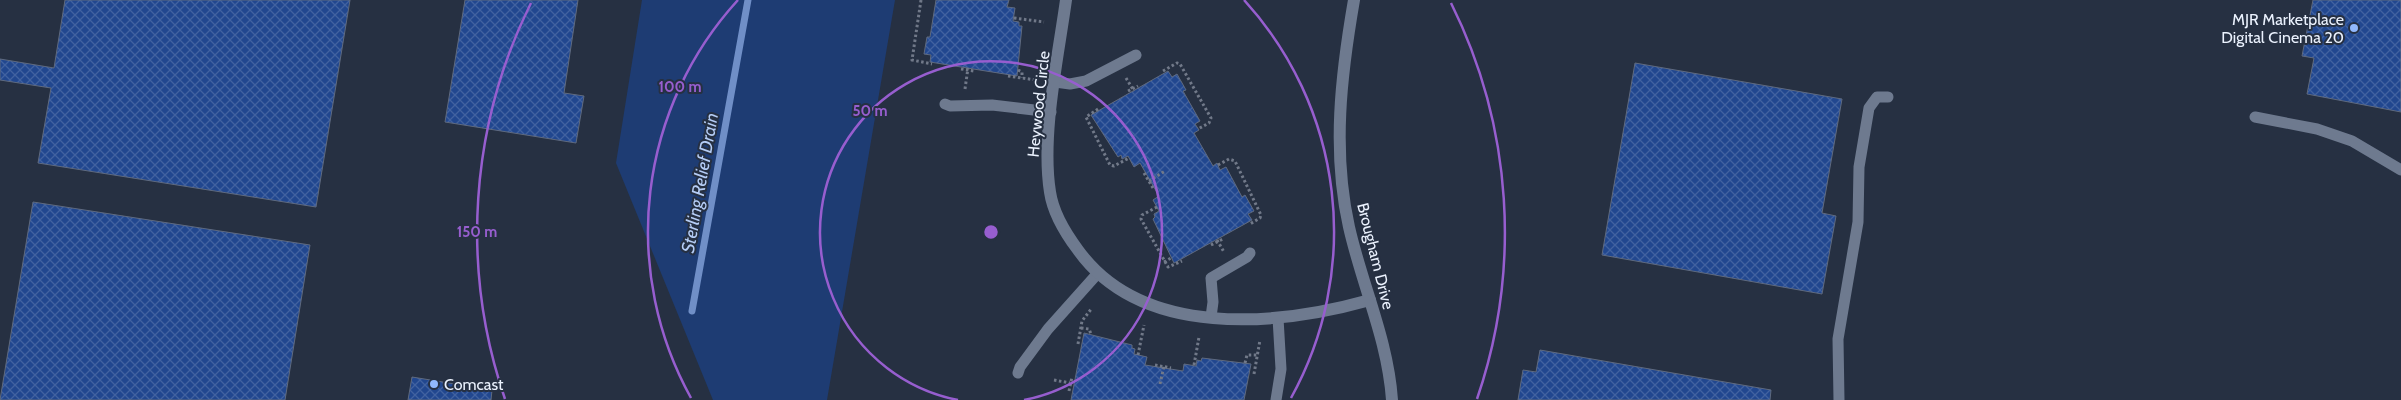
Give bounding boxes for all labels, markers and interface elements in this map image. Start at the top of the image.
place label: MJR Marketplace Digital Cinema 20 [2221,10,2344,47]
marker: MJR Marketplace Digital Cinema 20 [2348,22,2360,34]
street label: Heywood Circle [1023,50,1054,158]
text: 100 m [658,78,702,96]
text: 50 m [852,102,888,120]
water label: Sterling Relief Drain [677,111,723,255]
street label: Brougham Drive [1353,201,1398,311]
text: 150 m [457,223,497,241]
centre of rings [982,223,1000,241]
place label: Comcast [444,375,504,394]
marker: Comcast [428,378,440,390]

